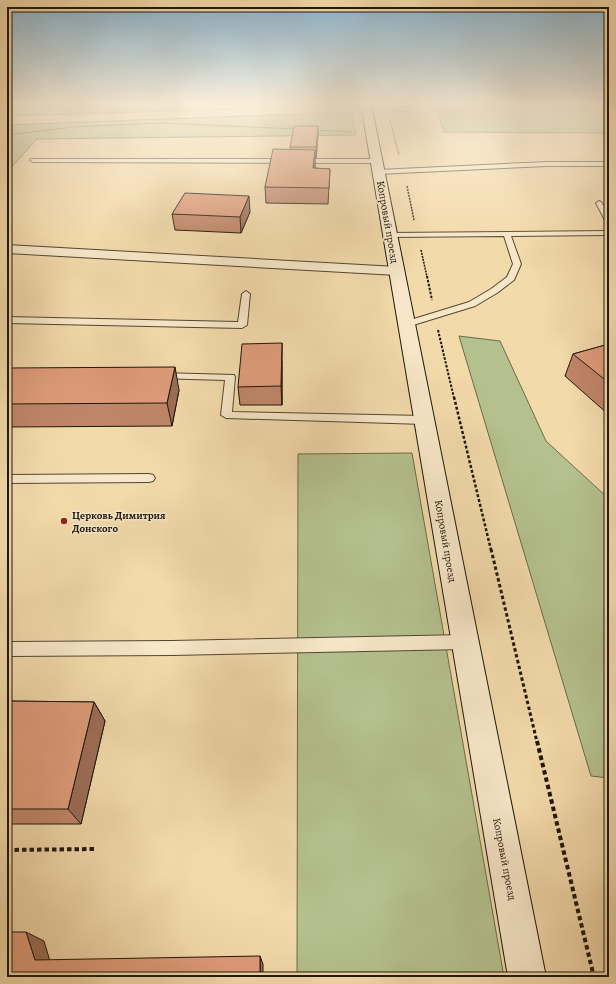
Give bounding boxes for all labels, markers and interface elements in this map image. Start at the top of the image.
street label: Копровый проезд [373,180,402,265]
street label: Копровый проезд [431,499,460,584]
place label: Церковь Димитрия Донского [72,508,166,536]
marker: Церковь Димитрия Донского [59,516,69,526]
street label: Копровый проезд [489,817,520,902]

